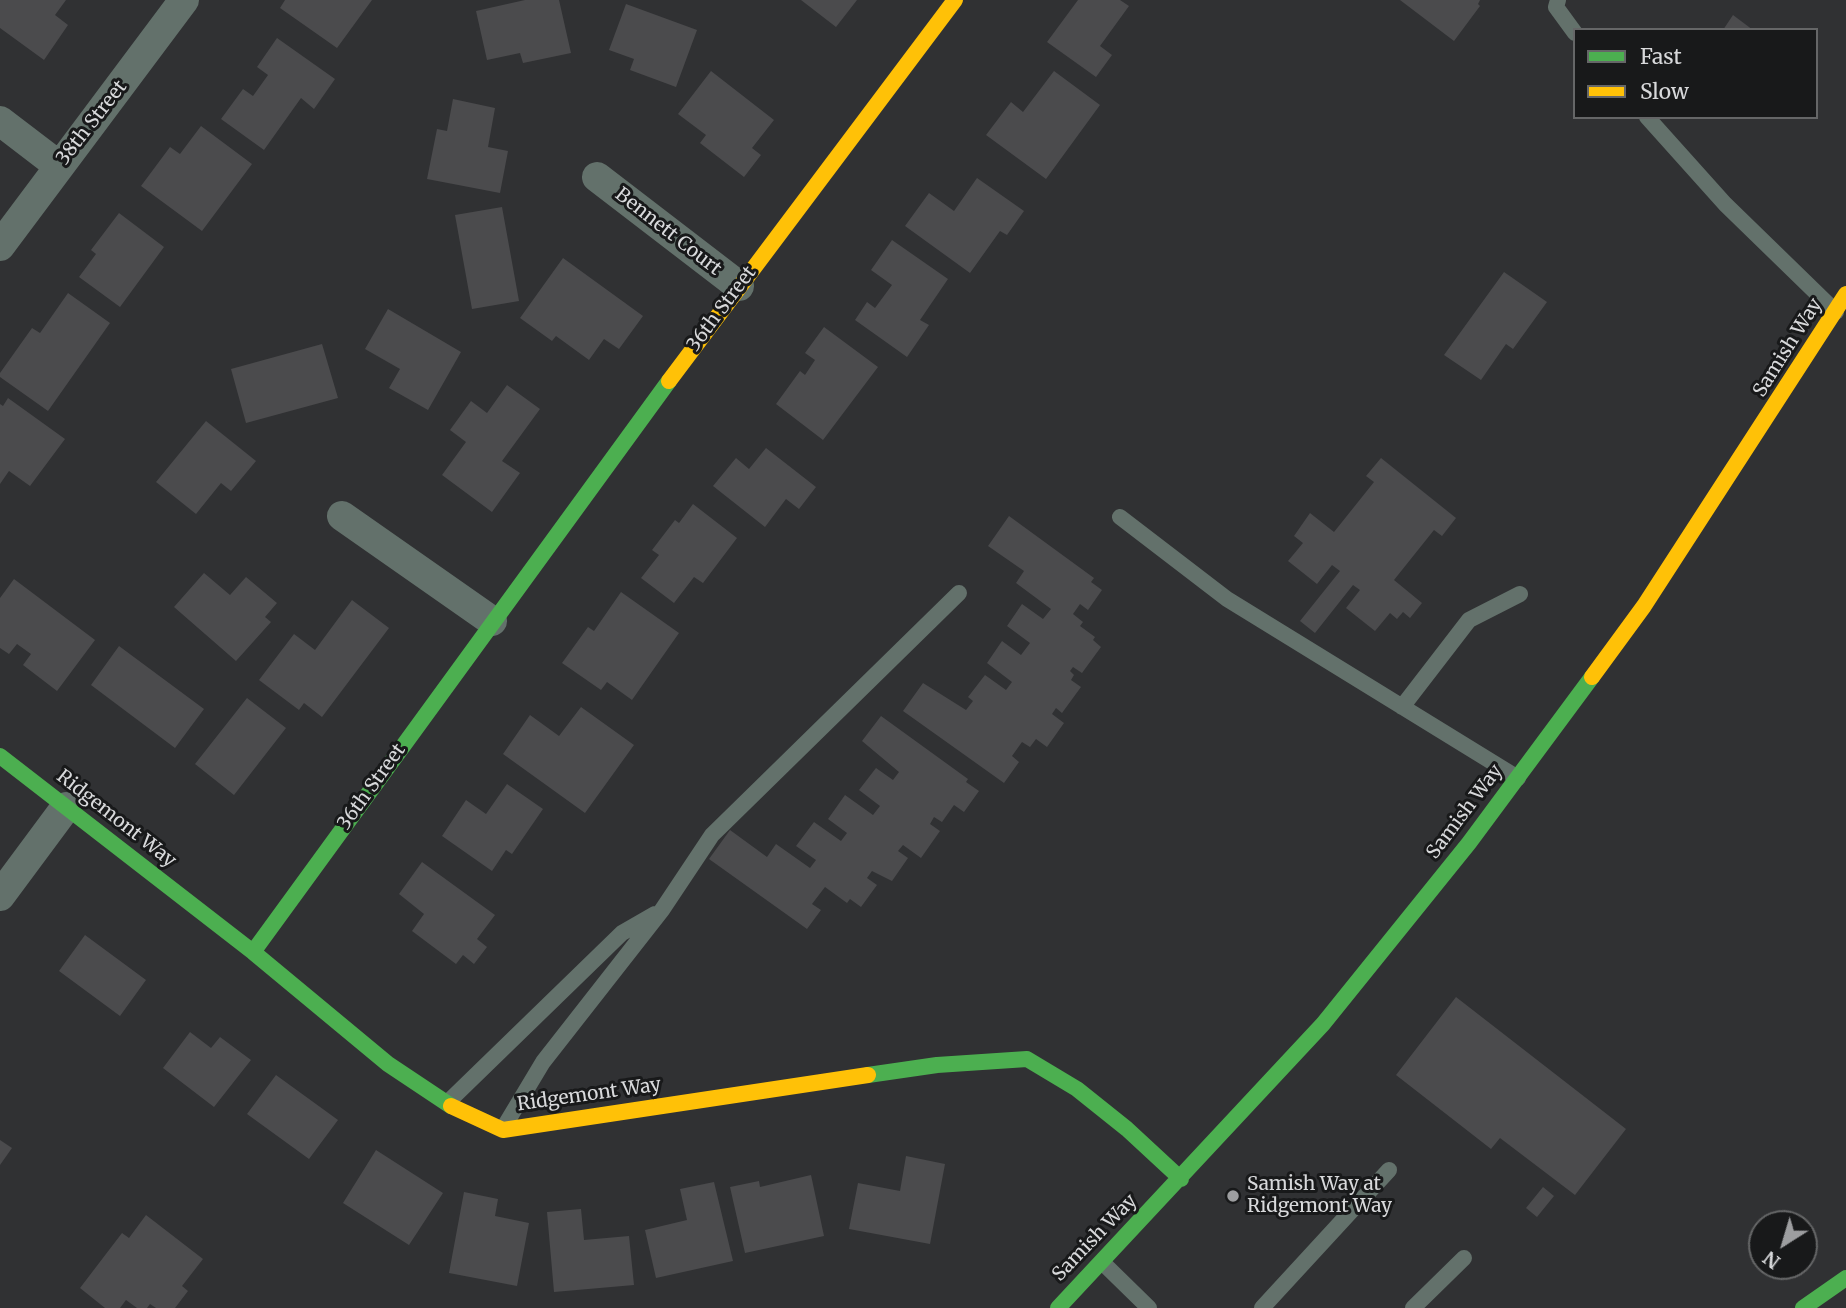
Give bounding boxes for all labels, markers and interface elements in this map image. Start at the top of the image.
legend [1573,28,1818,119]
text: Fast [1640,43,1682,70]
street label: 38th Street [52,76,132,170]
text: Slow [1640,78,1689,105]
street label: Bennett Court [610,183,726,281]
street label: 36th Street [683,262,761,356]
street label: Samish Way [1749,294,1827,402]
street label: 36th Street [333,740,411,834]
street label: Samish Way [1422,760,1508,864]
street label: Ridgemont Way [52,765,180,873]
street label: Ridgemont Way [516,1074,662,1116]
place label: Samish Way at Ridgemont Way [1247,1174,1392,1218]
marker: Samish Way at Ridgemont Way [1225,1188,1241,1204]
street label: Samish Way [1048,1190,1142,1286]
north arrow [1748,1210,1818,1280]
text: N [1758,1246,1785,1274]

